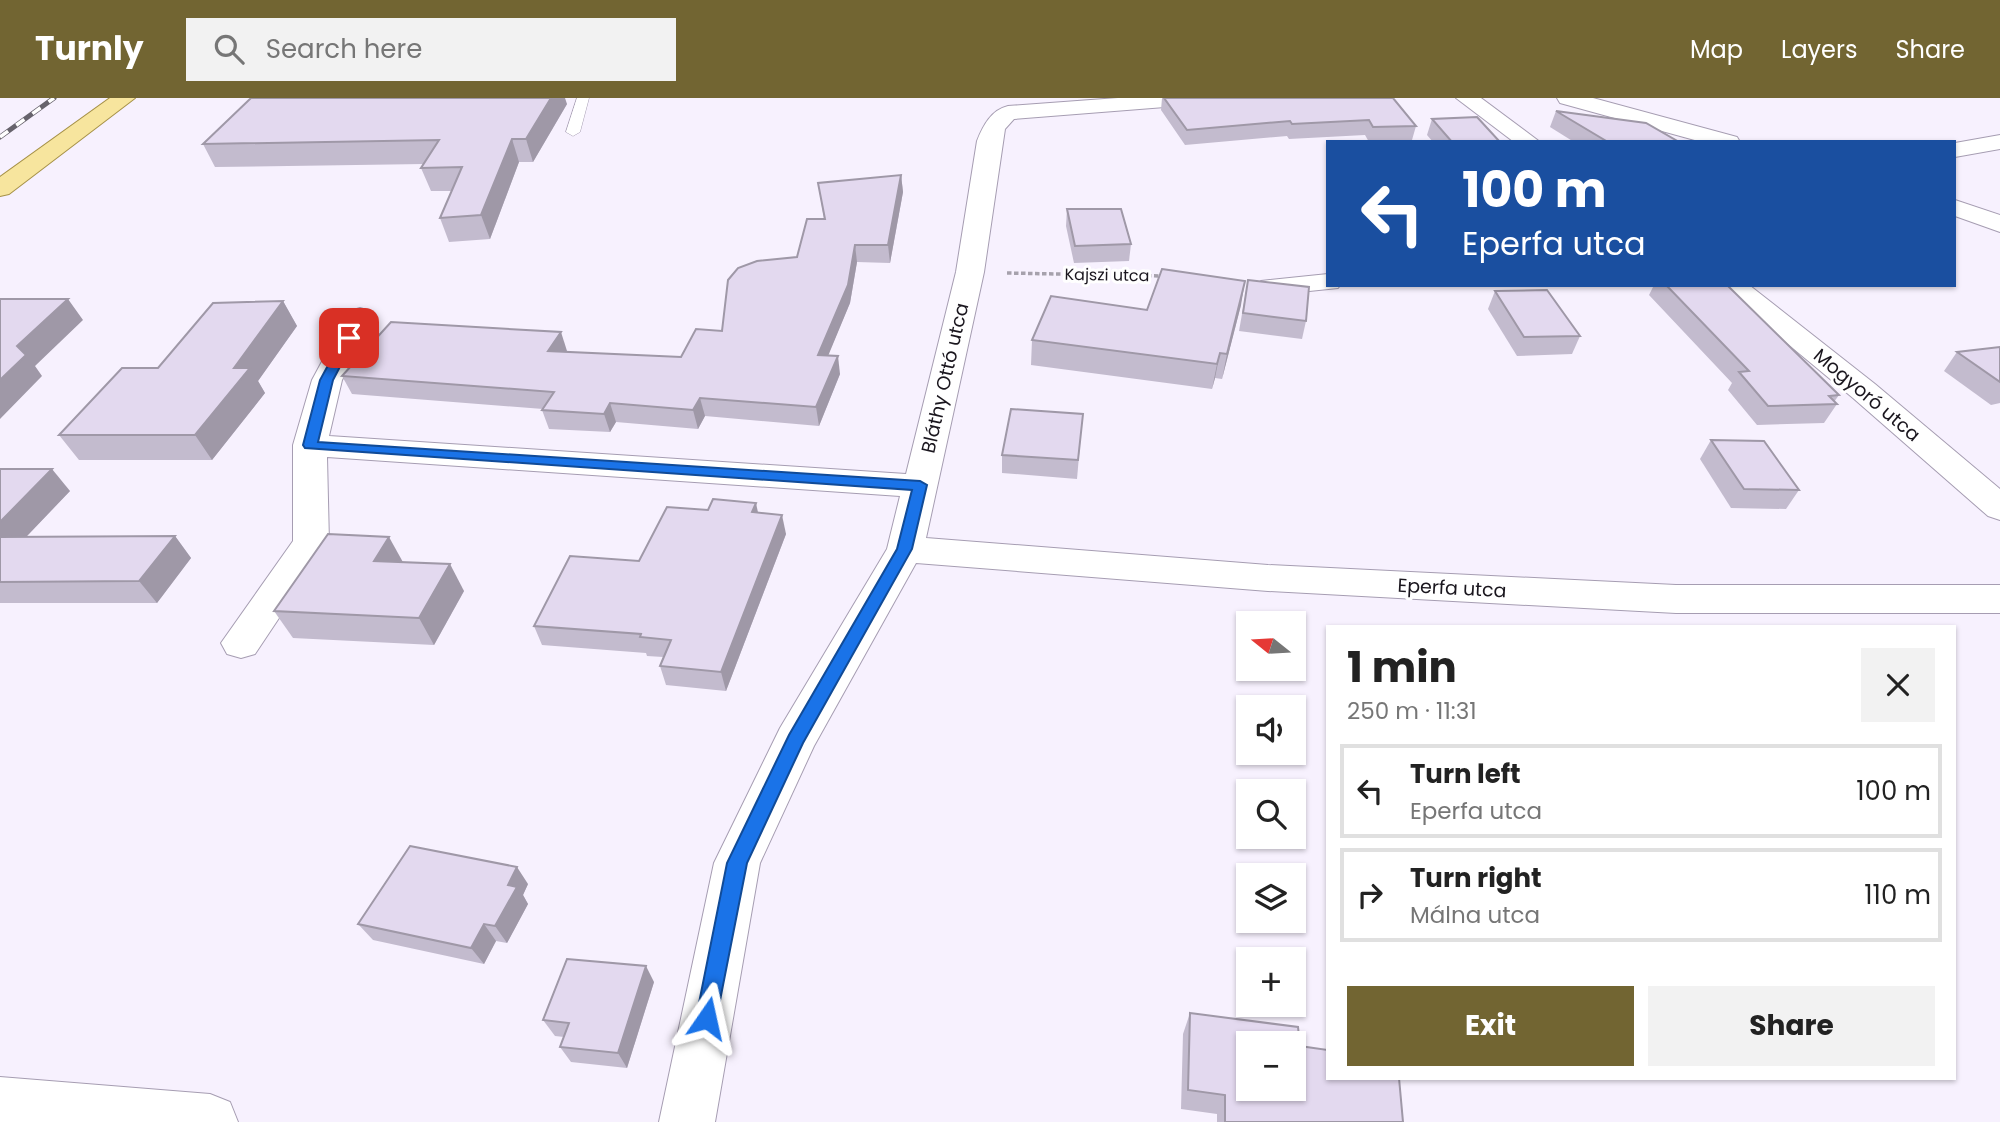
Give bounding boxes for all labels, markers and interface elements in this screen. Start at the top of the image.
search box [186,18,676,81]
text: Turnly [35,25,144,72]
icon: search [210,30,248,68]
text: Search here [266,31,422,67]
text: Map [1690,33,1743,66]
text: Layers [1781,33,1857,66]
text: Share [1895,33,1965,66]
text: 100 m [1462,156,1607,224]
icon: left [1347,168,1438,259]
text: Eperfa utca [1462,221,1646,266]
street label: Kajszi utca [1064,263,1150,287]
street label: Bláthy Ottó utca [915,300,975,456]
pin [319,308,379,368]
icon: arrive [330,319,368,357]
street label: Mogyoró utca [1808,342,1926,448]
street label: Eperfa utca [1397,572,1507,604]
north arrow [1236,611,1306,681]
map controls [1236,611,1306,1101]
text: 1 min [1347,638,1457,697]
button: close [1861,648,1935,722]
button: sound [1236,695,1306,765]
text: 250 m · 11:31 [1347,695,1477,727]
text: Turn left [1410,756,1521,792]
icon: left [1351,772,1389,810]
text: 100 m [1856,773,1931,809]
button: search [1236,779,1306,849]
text: Eperfa utca [1410,795,1542,827]
text: Turn right [1410,860,1542,896]
button: layers [1236,863,1306,933]
icon: right [1351,876,1389,914]
text: 110 m [1864,877,1931,913]
text: Málna utca [1410,899,1540,931]
button: + [1236,947,1306,1017]
position arrow [670,981,744,1055]
button: Exit [1347,986,1634,1066]
button: Share [1648,986,1935,1066]
button: − [1236,1031,1306,1101]

